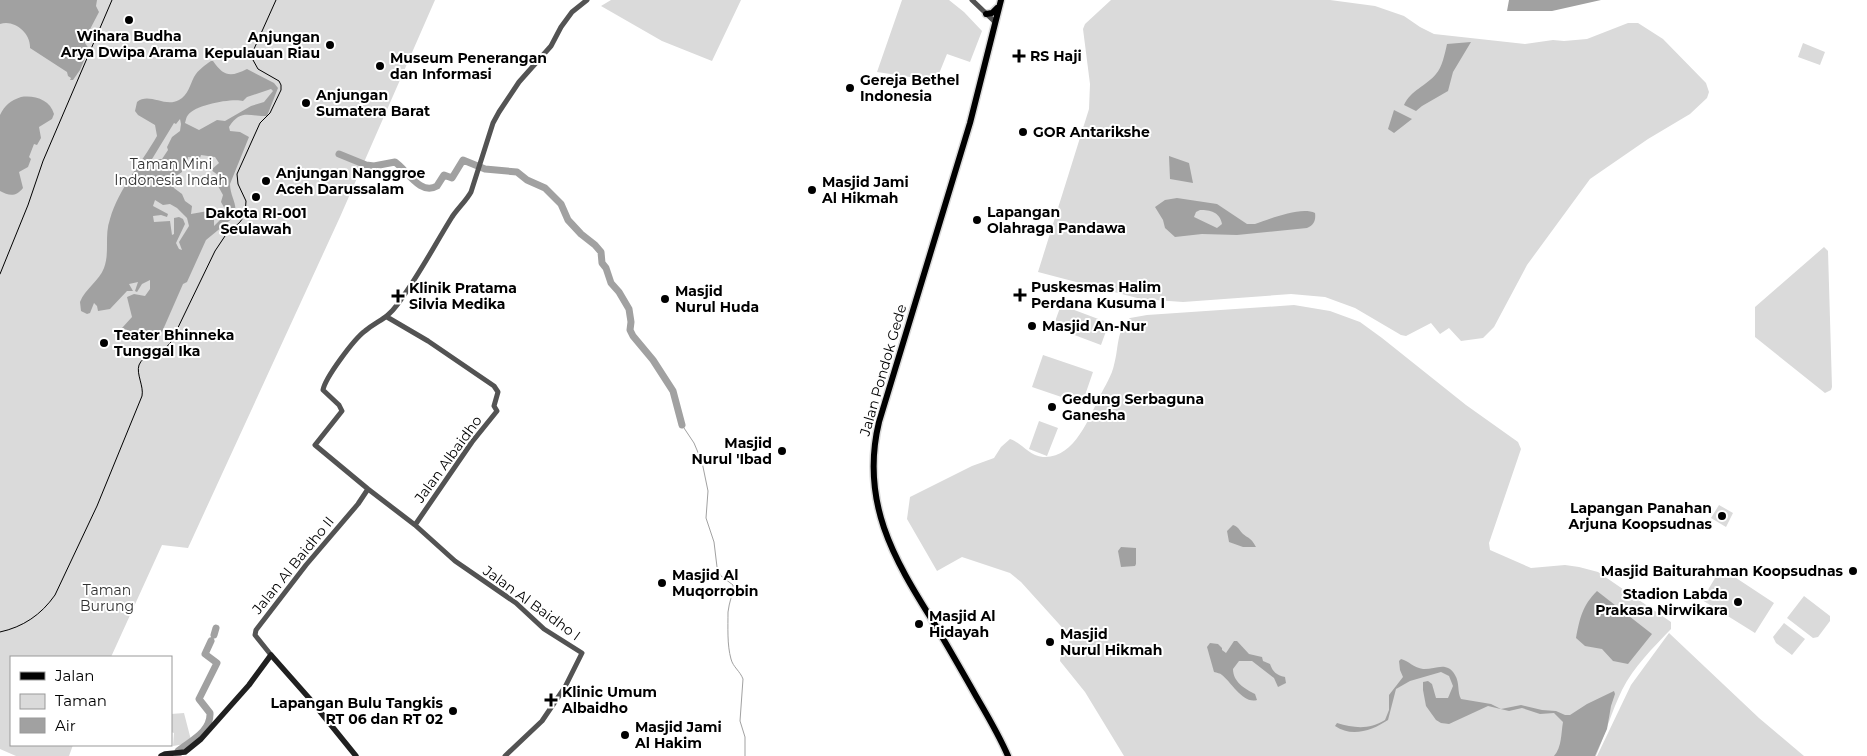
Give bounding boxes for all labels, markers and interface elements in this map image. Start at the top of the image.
marker: Wihara Budha Arya Dwipa Arama [123,14,135,26]
place label: Wihara Budha Arya Dwipa Arama [60,27,197,61]
place label: Anjungan Kepulauan Riau [204,28,320,62]
marker: Anjungan Kepulauan Riau [324,39,336,51]
place label: RS Haji [1030,47,1082,65]
place label: Museum Penerangan dan Informasi [390,49,547,83]
marker: RS Haji [1012,49,1026,63]
marker: Museum Penerangan dan Informasi [374,60,386,72]
place label: Gereja Bethel Indonesia [860,71,960,105]
marker: Gereja Bethel Indonesia [844,82,856,94]
place label: Anjungan Sumatera Barat [315,86,430,120]
marker: Anjungan Sumatera Barat [300,97,312,109]
place label: GOR Antarikshe [1033,123,1150,141]
marker: GOR Antarikshe [1017,126,1029,138]
park label: Taman Mini Indonesia Indah [114,155,228,189]
place label: Anjungan Nanggroe Aceh Darussalam [275,164,425,198]
place label: Masjid Jami Al Hikmah [821,173,909,207]
marker: Anjungan Nanggroe Aceh Darussalam [260,175,272,187]
marker: Masjid Jami Al Hikmah [806,184,818,196]
marker: Dakota RI-001 Seulawah [250,191,262,203]
place label: Lapangan Olahraga Pandawa [987,203,1126,237]
place label: Dakota RI-001 Seulawah [205,204,307,238]
marker: Lapangan Olahraga Pandawa [971,214,983,226]
place label: Puskesmas Halim Perdana Kusuma I [1031,278,1165,312]
place label: Klinik Pratama Silvia Medika [409,279,517,313]
place label: Masjid Nurul Huda [675,282,759,316]
marker: Puskesmas Halim Perdana Kusuma I [1013,288,1027,302]
marker: Klinik Pratama Silvia Medika [391,289,405,303]
marker: Masjid Nurul Huda [659,293,671,305]
street label: Jalan Pondok Gede [855,302,910,439]
place label: Masjid An-Nur [1042,317,1146,335]
marker: Masjid An-Nur [1026,320,1038,332]
place label: Teater Bhinneka Tunggal Ika [114,326,234,360]
marker: Teater Bhinneka Tunggal Ika [98,337,110,349]
place label: Gedung Serbaguna Ganesha [1062,390,1204,424]
marker: Gedung Serbaguna Ganesha [1046,401,1058,413]
street label: Jalan Albaidho [410,412,486,507]
place label: Masjid Nurul 'Ibad [692,434,772,468]
marker: Masjid Nurul 'Ibad [776,445,788,457]
place label: Lapangan Panahan Arjuna Koopsudnas [1568,499,1713,533]
marker: Lapangan Panahan Arjuna Koopsudnas [1716,510,1728,522]
street label: Jalan Al Baidho II [248,513,338,618]
street label: Jalan Al Baidho I [479,561,584,644]
place label: Masjid Baiturahman Koopsudnas [1601,562,1844,580]
marker: Masjid Baiturahman Koopsudnas [1847,565,1859,577]
place label: Masjid Al Muqorrobin [672,566,758,600]
marker: Masjid Al Muqorrobin [656,577,668,589]
park label: Taman Burung [80,581,134,615]
place label: Stadion Labda Prakasa Nirwikara [1595,585,1728,619]
marker: Stadion Labda Prakasa Nirwikara [1732,596,1744,608]
place label: Masjid Al Hidayah [929,607,996,641]
marker: Masjid Al Hidayah [913,618,925,630]
place label: Masjid Nurul Hikmah [1060,625,1162,659]
marker: Masjid Nurul Hikmah [1044,636,1056,648]
legend [10,656,172,746]
text: Jalan [54,666,94,685]
place label: Klinic Umum Albaidho [561,683,657,717]
text: Taman [55,691,107,710]
marker: Klinic Umum Albaidho [544,693,558,707]
place label: Lapangan Bulu Tangkis RT 06 dan RT 02 [270,694,444,728]
marker: Lapangan Bulu Tangkis RT 06 dan RT 02 [447,705,459,717]
text: Air [55,716,76,735]
place label: Masjid Jami Al Hakim [634,718,722,752]
marker: Masjid Jami Al Hakim [619,729,631,741]

